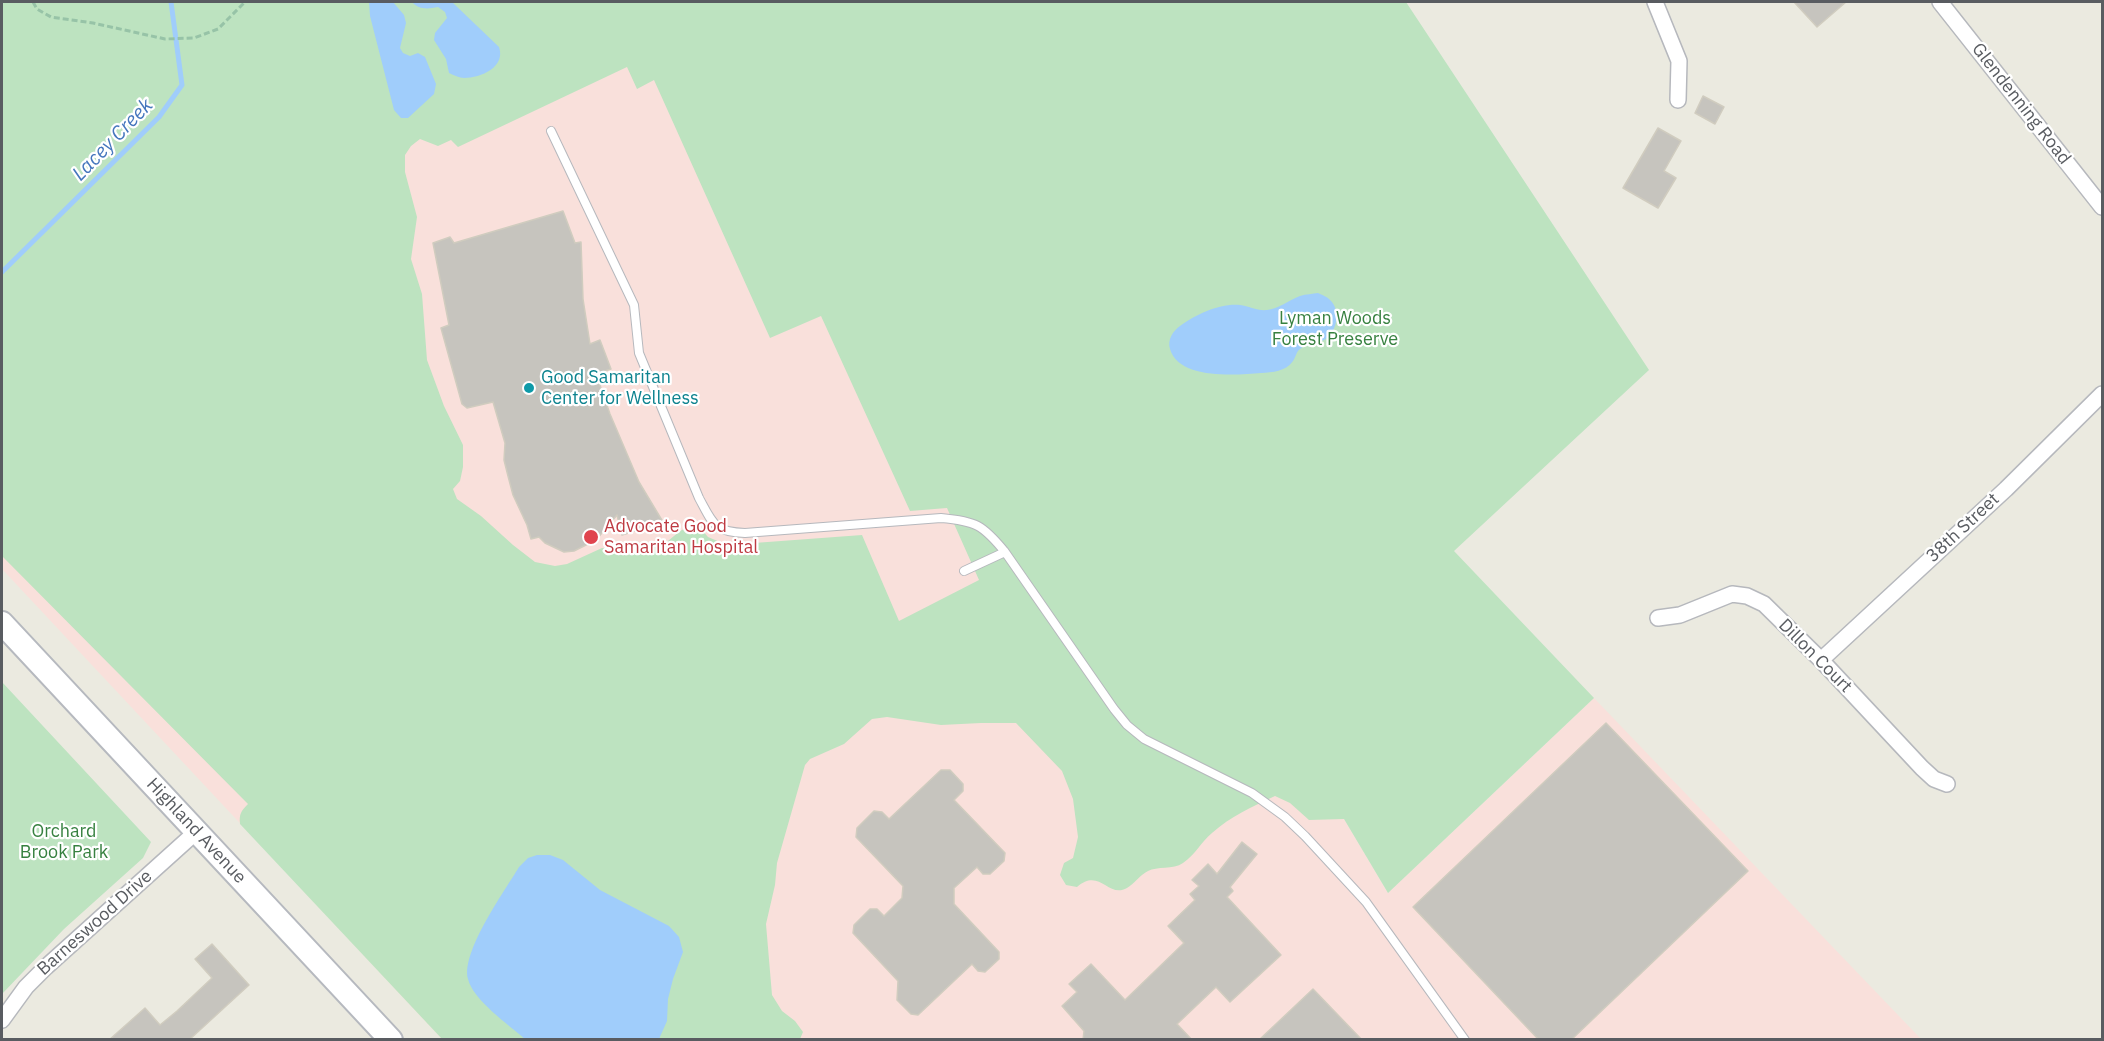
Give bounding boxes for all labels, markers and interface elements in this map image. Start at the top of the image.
street label: Glendenning Road [1967,39,2075,169]
water label: Lacey Creek [68,94,158,186]
park label: Lyman Woods Forest Preserve [1272,308,1398,350]
place label: Good Samaritan Center for Wellness [541,367,699,410]
marker: Good Samaritan Center for Wellness [522,381,536,395]
street label: 38th Street [1922,489,2004,567]
place label: Advocate Good Samaritan Hospital [604,516,758,558]
marker: Advocate Good Samaritan Hospital [582,528,600,546]
street label: Dillon Court [1774,615,1856,697]
street label: Highland Avenue [142,774,250,888]
park label: Orchard Brook Park [20,821,108,864]
street label: Barneswood Drive [33,866,157,980]

